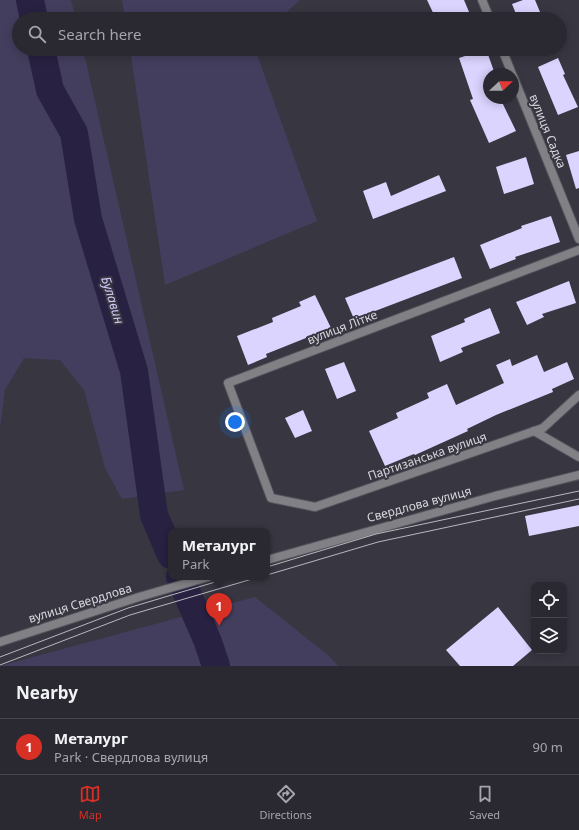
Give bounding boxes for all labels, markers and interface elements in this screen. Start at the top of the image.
search box [12,12,567,56]
icon: search [26,23,48,45]
text: Search here [58,24,141,44]
north arrow [483,68,519,104]
street label: вулиця Садка [525,91,571,171]
water label: Булавин [97,274,129,326]
street label: вулиця Літке [304,306,380,348]
your location [225,412,245,432]
street label: Партизанська вулиця [365,428,489,484]
street label: Свердлова вулиця [365,482,473,526]
popup [168,528,270,580]
text: Металург [182,535,256,555]
text: Park [182,555,210,573]
street label: вулиця Свердлова [26,579,134,627]
map controls [531,582,567,654]
button: locate [531,582,567,618]
pin: 1 [206,593,232,626]
button: layers [531,618,567,654]
text: Nearby [16,681,78,704]
text: Металург [54,728,128,748]
text: 1 [25,738,33,756]
text: 90 m [533,738,563,756]
text: Park · Свердлова вулиця [54,748,208,766]
tab: Map [79,783,102,822]
tab: Directions [259,783,312,822]
tab: Saved [469,783,500,822]

